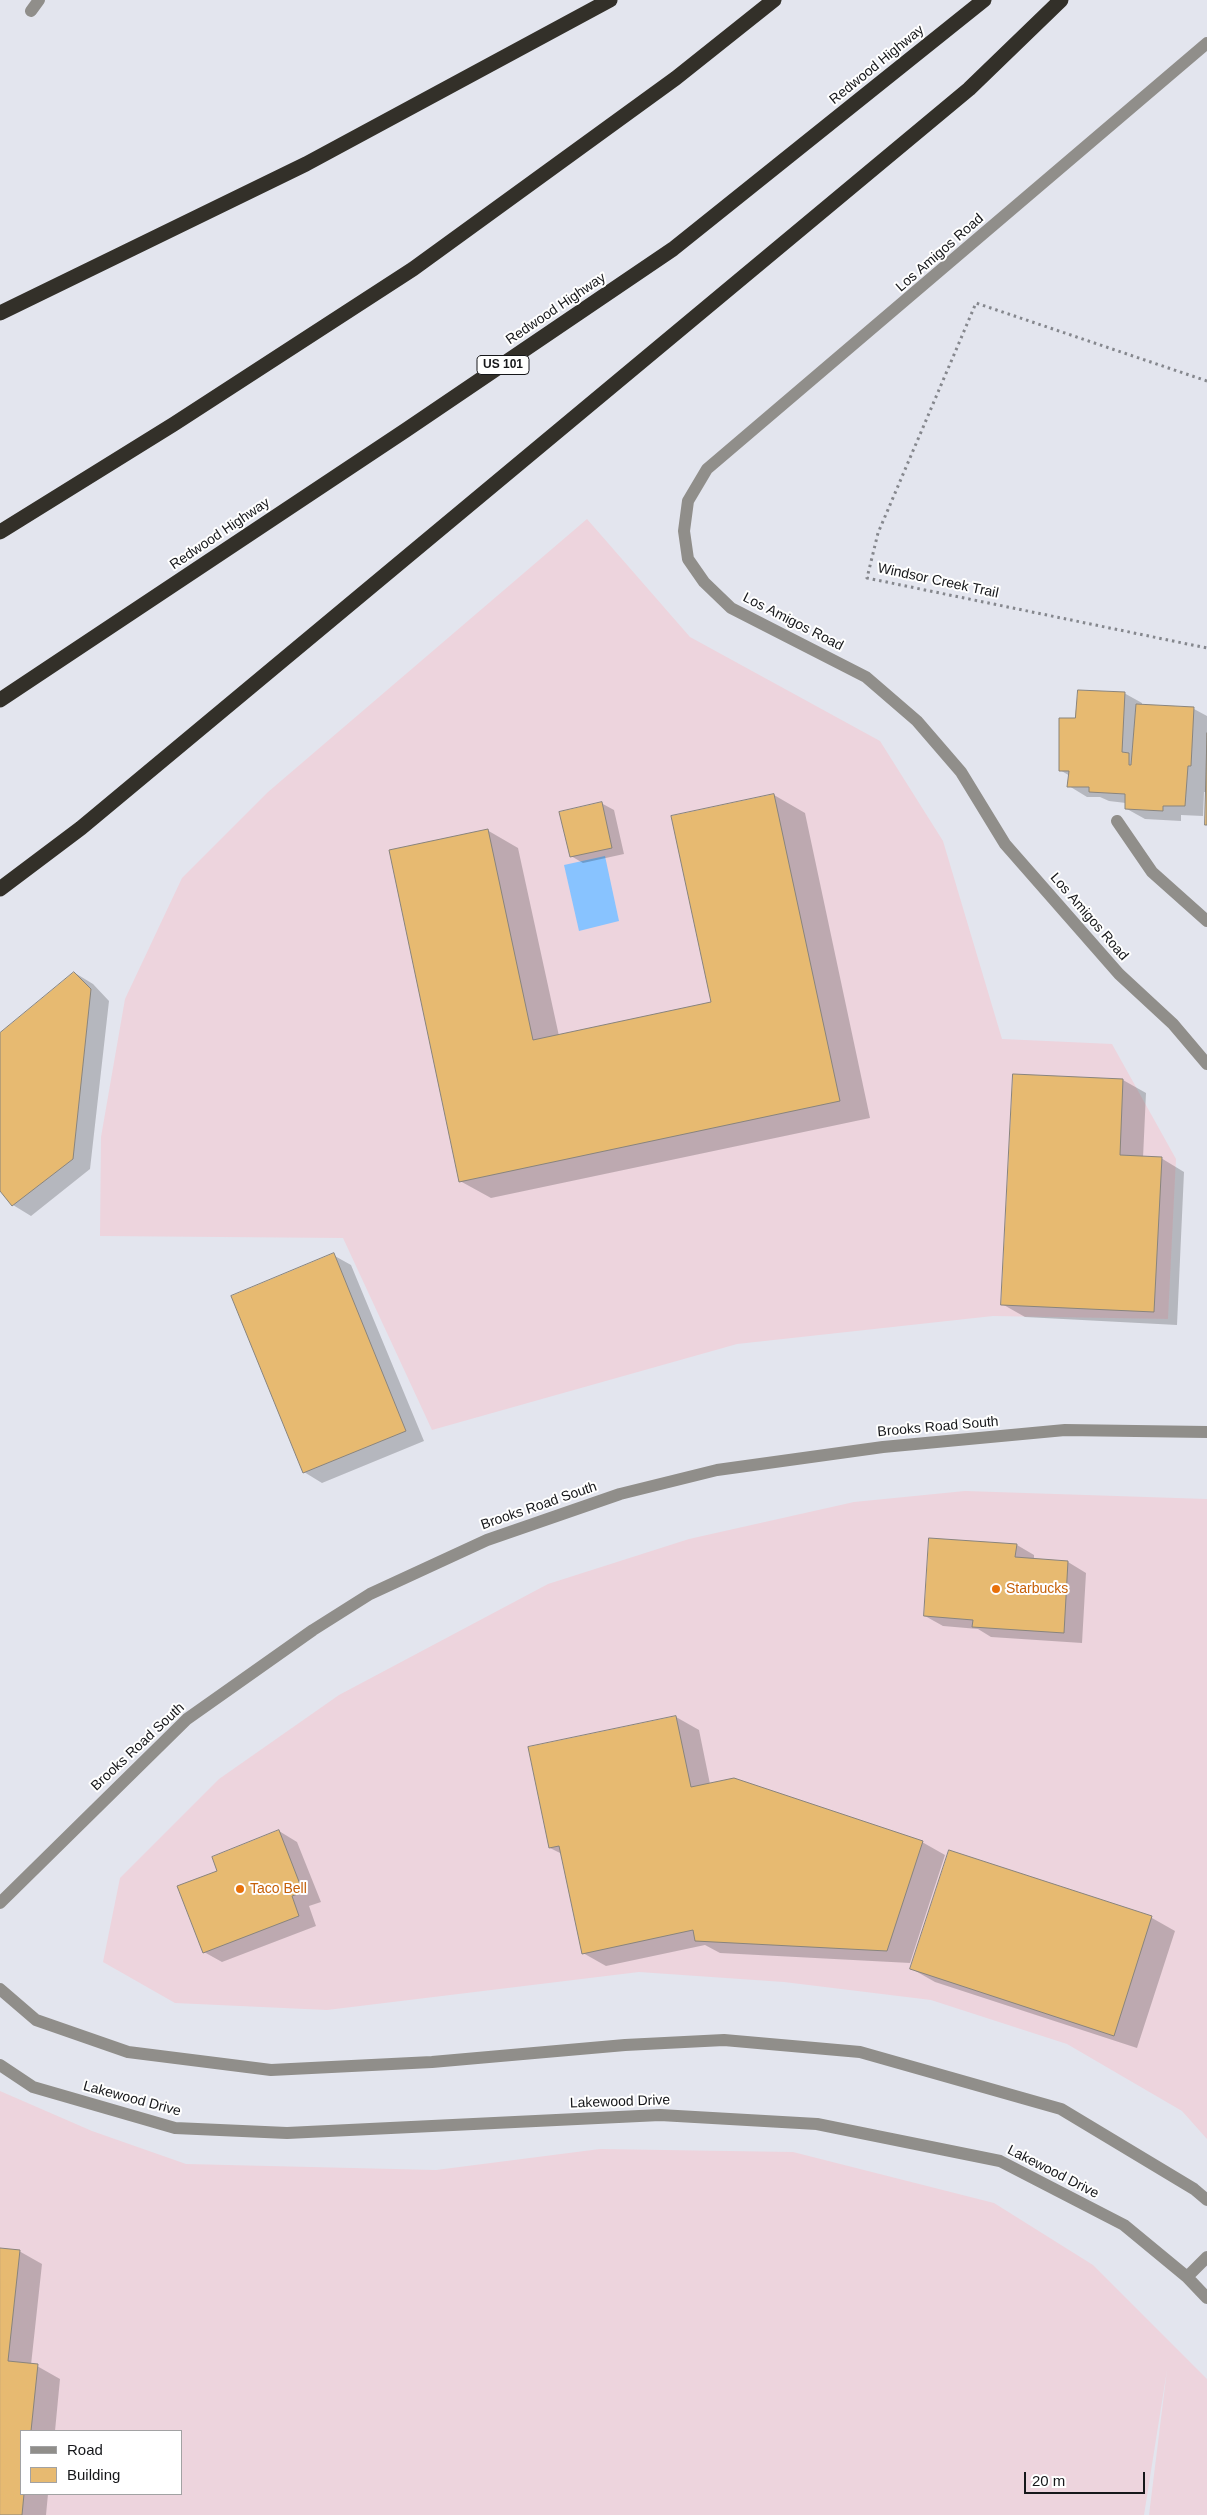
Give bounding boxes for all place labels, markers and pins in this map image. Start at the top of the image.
place label: Starbucks [1006,1581,1068,1597]
marker: Starbucks [990,1583,1002,1595]
place label: Taco Bell [250,1881,307,1897]
marker: Taco Bell [234,1883,246,1895]

